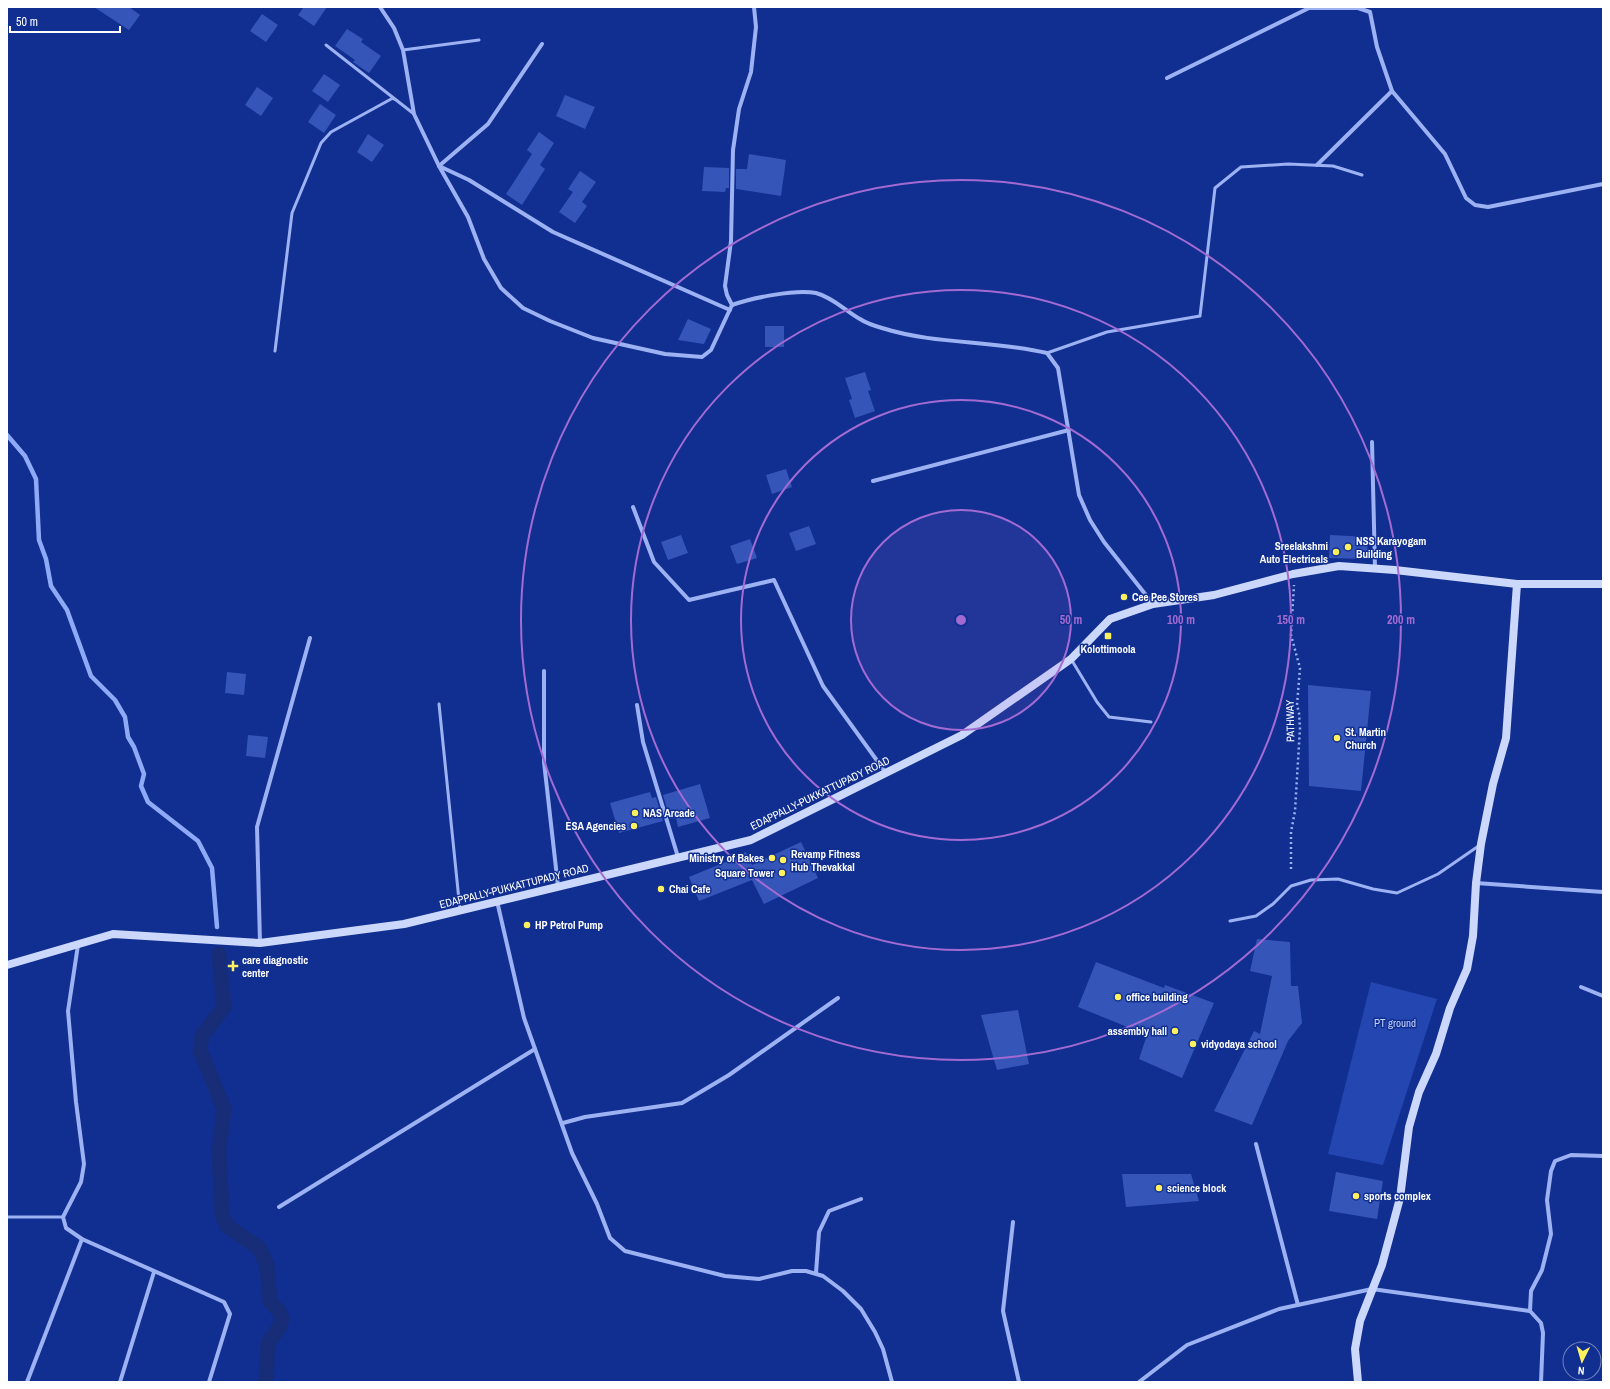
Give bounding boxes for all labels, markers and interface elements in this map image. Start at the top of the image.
scale bar [10,8,120,34]
text: 50 m [16,14,38,30]
place label: NSS Karayogam Building [1356,534,1426,561]
place label: Sreelakshmi Auto Electricals [1260,539,1328,566]
marker: NSS Karayogam Building [1343,542,1353,552]
marker: Sreelakshmi Auto Electricals [1331,547,1341,557]
place label: Cee Pee Stores [1132,590,1198,604]
marker: Cee Pee Stores [1119,592,1129,602]
text: 50 m [1060,612,1082,628]
text: 100 m [1167,612,1195,628]
text: 150 m [1277,612,1305,628]
text: 200 m [1387,612,1415,628]
centre of rings [954,613,968,627]
marker: Kolottimoola [1103,631,1113,641]
place label: Kolottimoola [1080,642,1136,656]
street label: PATHWAY [1283,700,1297,742]
place label: St. Martin Church [1345,725,1386,752]
marker: St. Martin Church [1332,733,1342,743]
street label: EDAPPALLY-PUKKATTUPADY ROAD [748,753,892,833]
place label: NAS Arcade [643,806,695,820]
marker: NAS Arcade [630,808,640,818]
place label: ESA Agencies [566,819,626,833]
marker: ESA Agencies [629,821,639,831]
place label: Revamp Fitness Hub Thevakkal [791,847,860,874]
place label: Ministry of Bakes [689,851,764,865]
marker: Ministry of Bakes [767,853,777,863]
marker: Revamp Fitness Hub Thevakkal [778,855,788,865]
street label: EDAPPALLY-PUKKATTUPADY ROAD [438,861,590,911]
place label: Square Tower [715,866,774,880]
marker: Square Tower [777,868,787,878]
place label: Chai Cafe [669,882,711,896]
marker: Chai Cafe [656,884,666,894]
place label: HP Petrol Pump [535,918,604,932]
marker: HP Petrol Pump [522,920,532,930]
place label: care diagnostic center [242,953,308,980]
marker: care diagnostic center [227,960,239,972]
place label: office building [1126,990,1188,1004]
marker: office building [1113,992,1123,1002]
park label: PT ground [1374,1016,1416,1030]
place label: assembly hall [1108,1024,1167,1038]
marker: assembly hall [1170,1026,1180,1036]
place label: vidyodaya school [1201,1037,1277,1051]
marker: vidyodaya school [1188,1039,1198,1049]
place label: science block [1167,1181,1227,1195]
marker: science block [1154,1183,1164,1193]
place label: sports complex [1364,1189,1431,1203]
marker: sports complex [1351,1191,1361,1201]
north arrow [1562,1341,1602,1381]
text: N [1577,1364,1585,1378]

